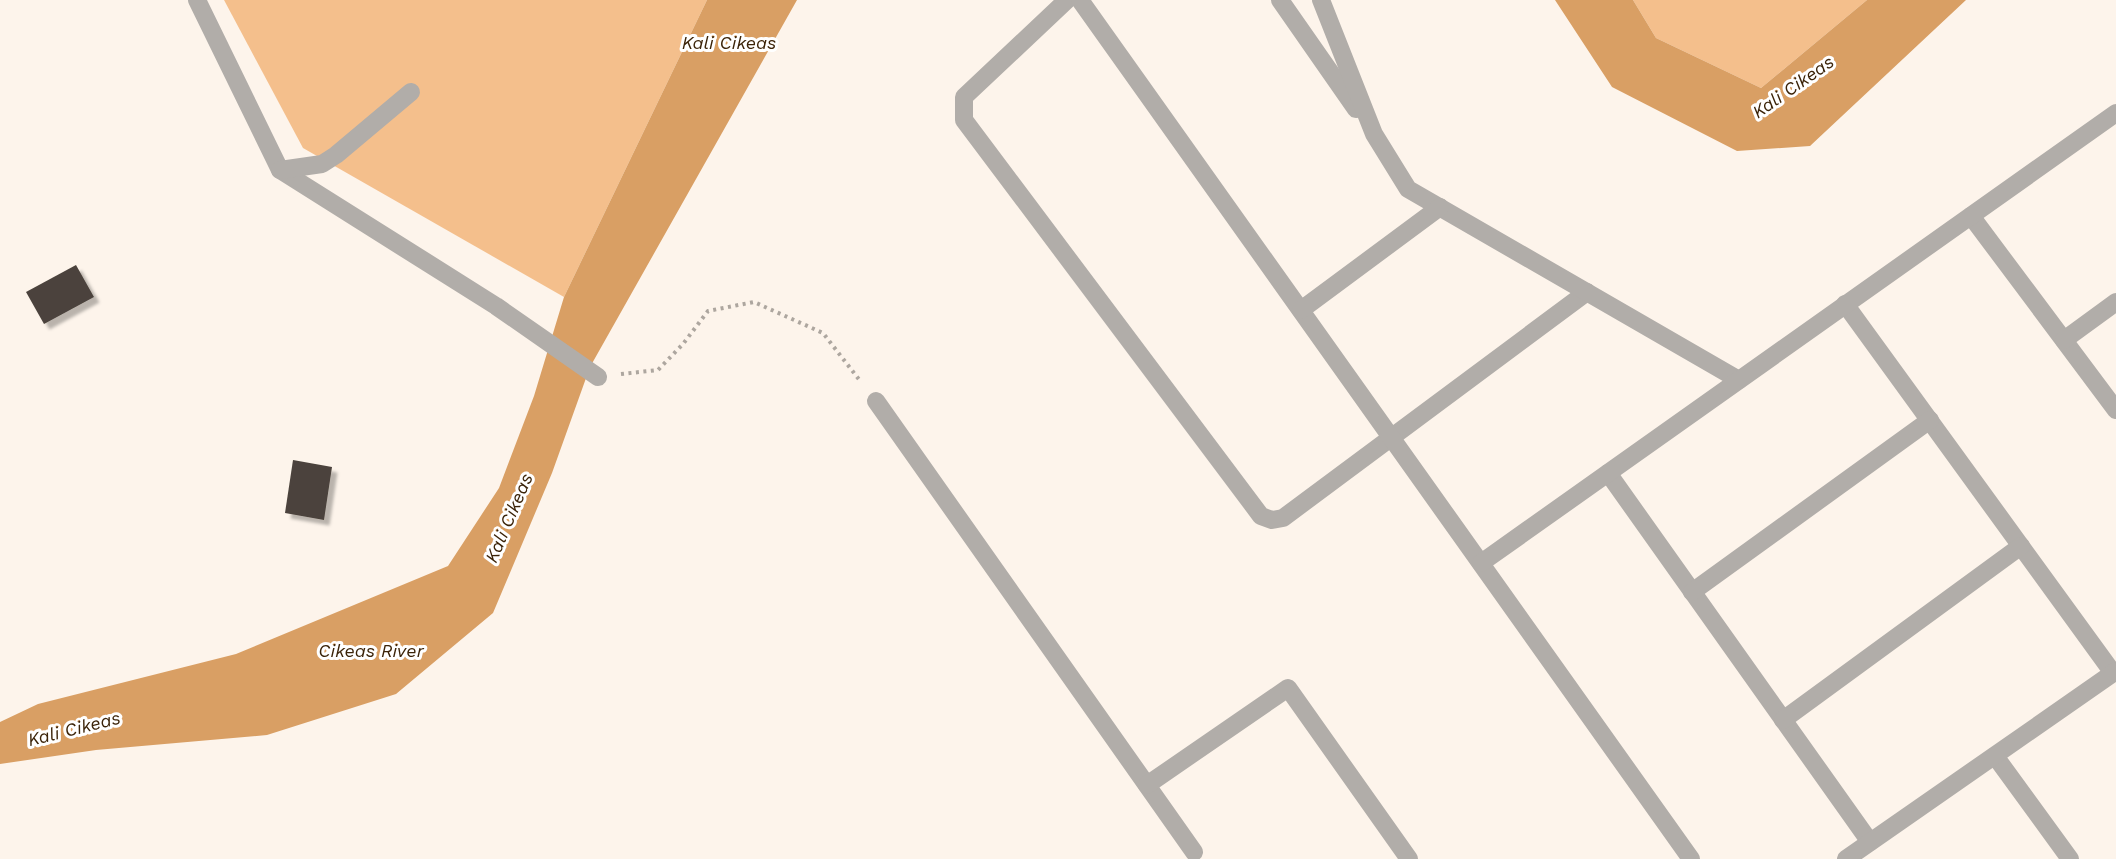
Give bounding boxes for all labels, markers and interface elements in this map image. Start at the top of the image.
water label: Kali Cikeas [682,32,776,53]
water label: Kali Cikeas [1748,51,1837,122]
water label: Kali Cikeas [480,470,537,565]
water label: Cikeas River [318,640,425,661]
water label: Kali Cikeas [25,707,122,750]

